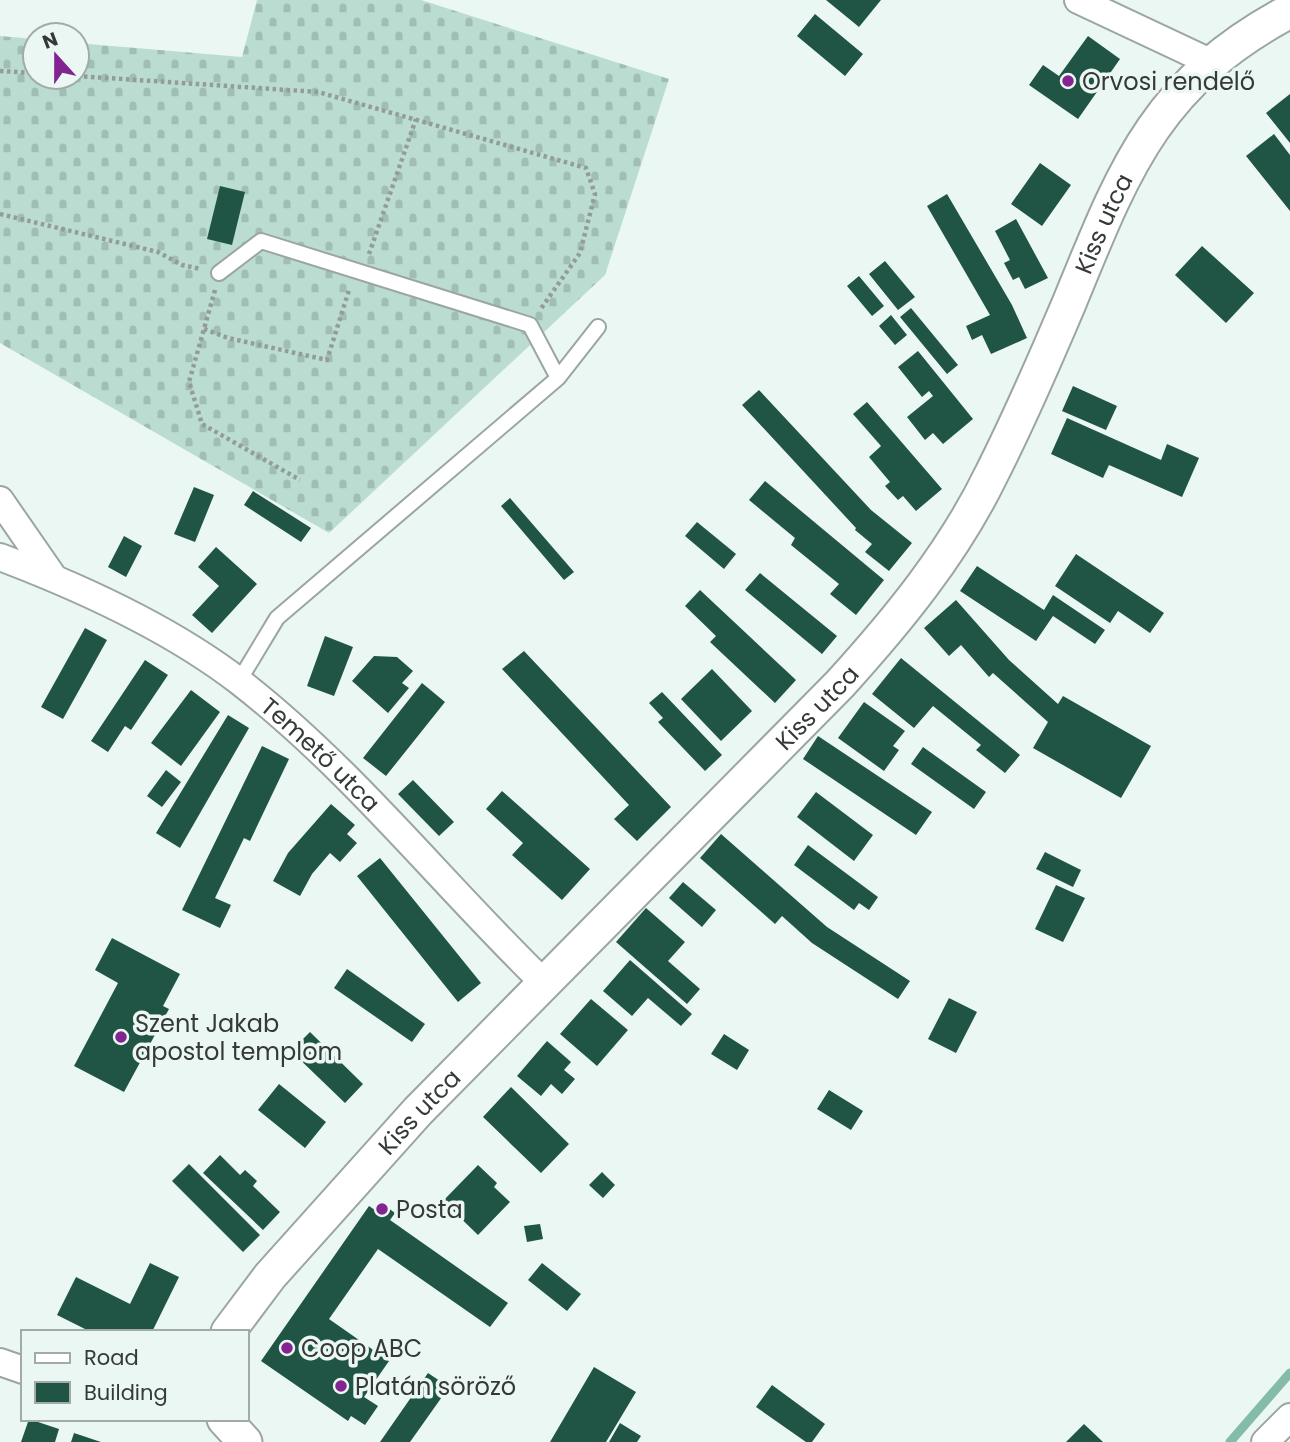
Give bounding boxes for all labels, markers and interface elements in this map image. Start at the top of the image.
north arrow [21,21,91,91]
text: N [39,25,62,56]
place label: Orvosi rendelő [1082,65,1255,98]
marker: Orvosi rendelő [1060,73,1076,89]
street label: Kiss utca [1066,168,1140,279]
street label: Kiss utca [768,658,866,757]
street label: Temető utca [254,689,388,819]
place label: Szent Jakab apostol templom [135,1007,342,1068]
marker: Szent Jakab apostol templom [113,1029,129,1045]
street label: Kiss utca [370,1061,467,1161]
place label: Posta [396,1193,463,1226]
marker: Posta [374,1201,390,1217]
legend [21,1330,248,1421]
place label: Coop ABC [301,1332,422,1365]
marker: Coop ABC [279,1340,295,1356]
text: Road [84,1343,139,1372]
place label: Platán söröző [355,1370,516,1403]
text: Building [84,1378,168,1407]
marker: Platán söröző [333,1378,349,1394]

